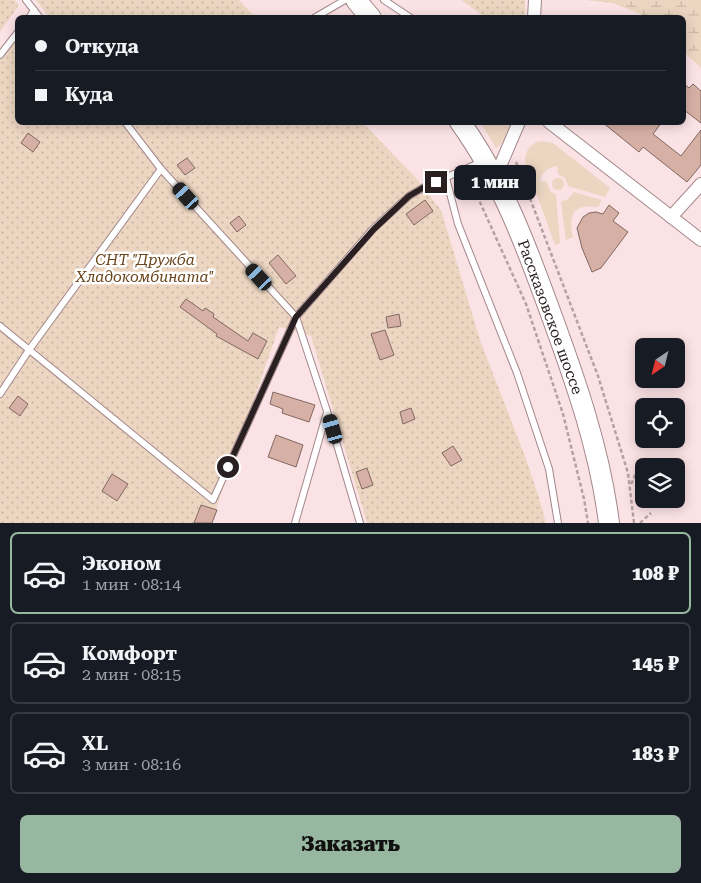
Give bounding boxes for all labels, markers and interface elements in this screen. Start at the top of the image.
text: Откуда [65,35,139,58]
text: Куда [65,83,113,106]
callout: 1 мин [454,164,536,200]
route end [425,171,447,193]
text: 1 мин [471,173,519,192]
car [170,180,201,212]
street label: Рассказовское шоссе [514,237,586,397]
park label: СНТ "Дружба Хладокомбината" [75,251,214,286]
car [243,261,274,293]
north arrow [635,338,685,388]
map controls [635,338,685,508]
button: locate [635,398,685,448]
car [321,413,344,445]
route start [217,456,239,478]
button: layers [635,458,685,508]
icon: car [22,551,67,596]
text: Эконом [82,552,161,575]
text: 108 ₽ [632,562,679,585]
text: 1 мин · 08:14 [82,575,181,594]
icon: car [22,641,67,686]
text: Комфорт [82,642,177,665]
text: 145 ₽ [632,652,679,675]
text: 2 мин · 08:15 [82,665,181,684]
icon: car [22,731,67,776]
text: XL [82,732,108,755]
text: 183 ₽ [632,742,679,765]
text: 3 мин · 08:16 [82,755,181,774]
button: Заказать [20,815,681,873]

